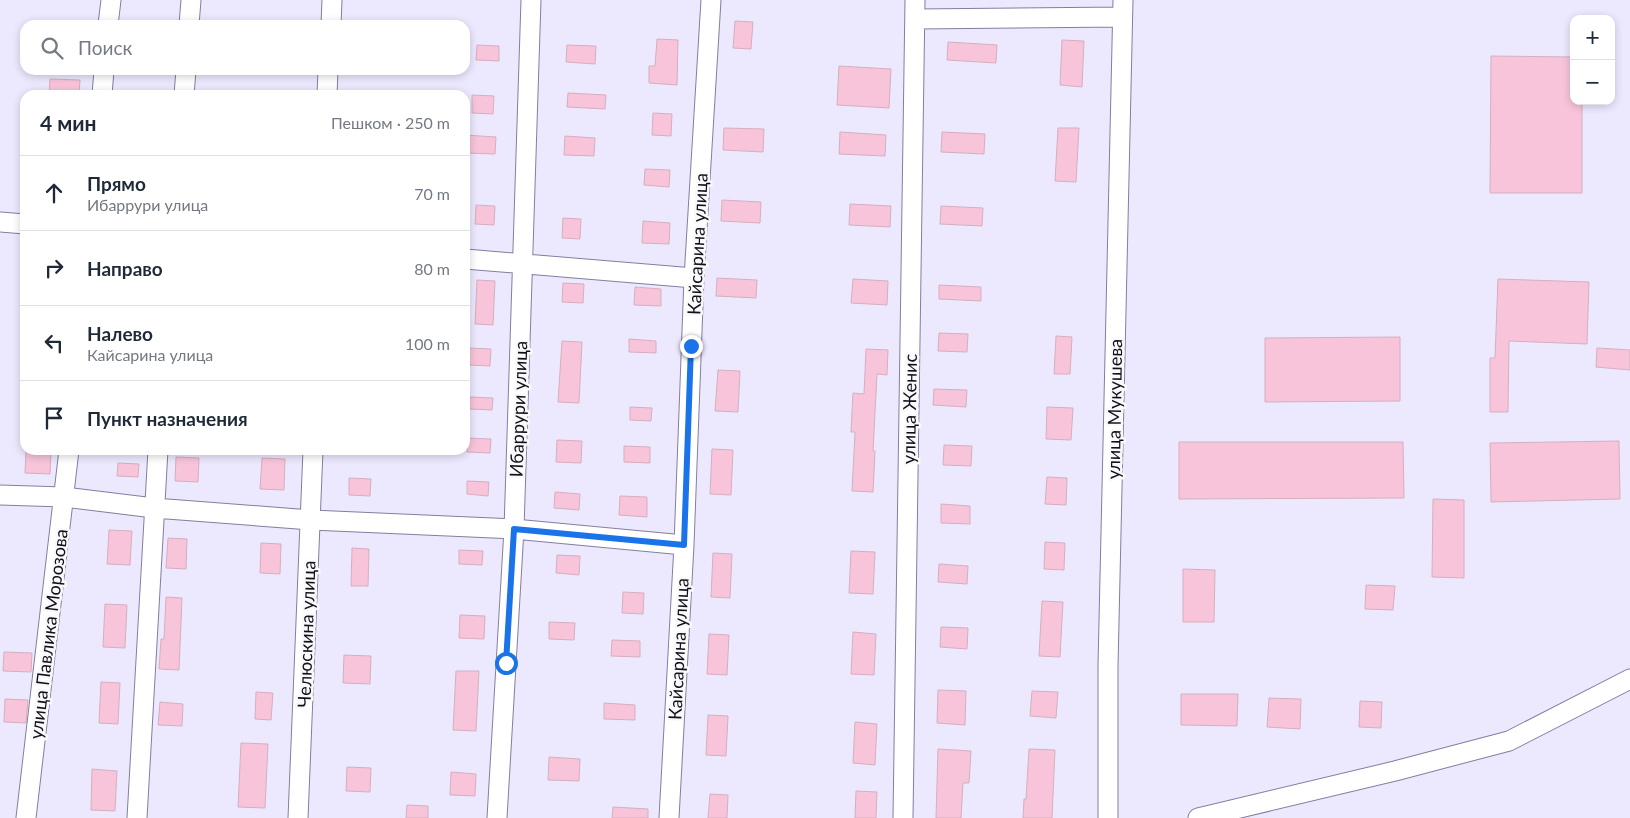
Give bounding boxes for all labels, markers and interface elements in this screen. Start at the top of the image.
map controls [1570,15,1615,105]
button: + [1570,15,1615,60]
search box [20,20,470,75]
icon: search [38,34,66,62]
text: Поиск [78,36,132,59]
button: − [1570,60,1615,105]
text: 4 мин [40,110,97,135]
text: Пешком · 250 m [331,113,450,132]
text: Прямо [87,172,146,195]
street label: Кайсарина улица [682,172,712,316]
icon: ahead [40,179,68,207]
text: 70 m [414,184,450,203]
text: Ибаррури улица [87,195,208,214]
icon: right [40,254,68,282]
text: Направо [87,257,163,280]
text: 80 m [414,259,450,278]
text: Налево [87,322,153,345]
icon: left [40,329,68,357]
text: 100 m [405,334,450,353]
route end [680,335,703,358]
street label: улица Мукушева [1102,339,1126,479]
street label: Ибаррури улица [505,340,531,478]
text: Кайсарина улица [87,345,213,364]
street label: улица Женис [897,353,921,464]
icon: arrive [40,404,68,432]
text: Пункт назначения [87,407,248,430]
street label: улица Павлика Морозова [24,528,72,740]
street label: Челюскина улица [292,560,320,708]
street label: Кайсарина улица [663,577,693,721]
route start [495,652,518,675]

